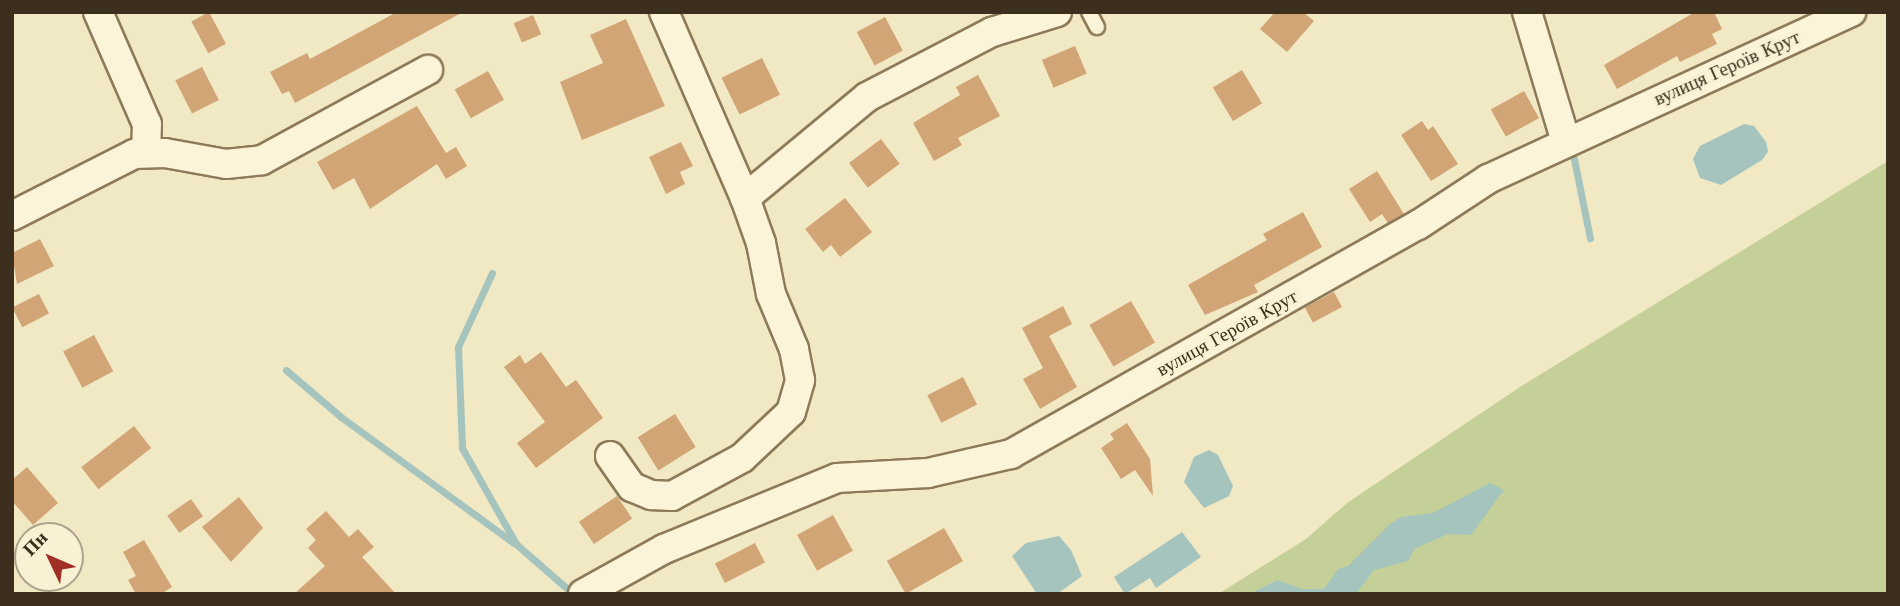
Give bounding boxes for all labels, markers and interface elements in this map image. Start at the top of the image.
street label: вулиця Героїв Крут [1650,26,1804,110]
street label: вулиця Героїв Крут [1153,285,1301,381]
north arrow [14,522,84,592]
text: Пн [18,526,52,561]

